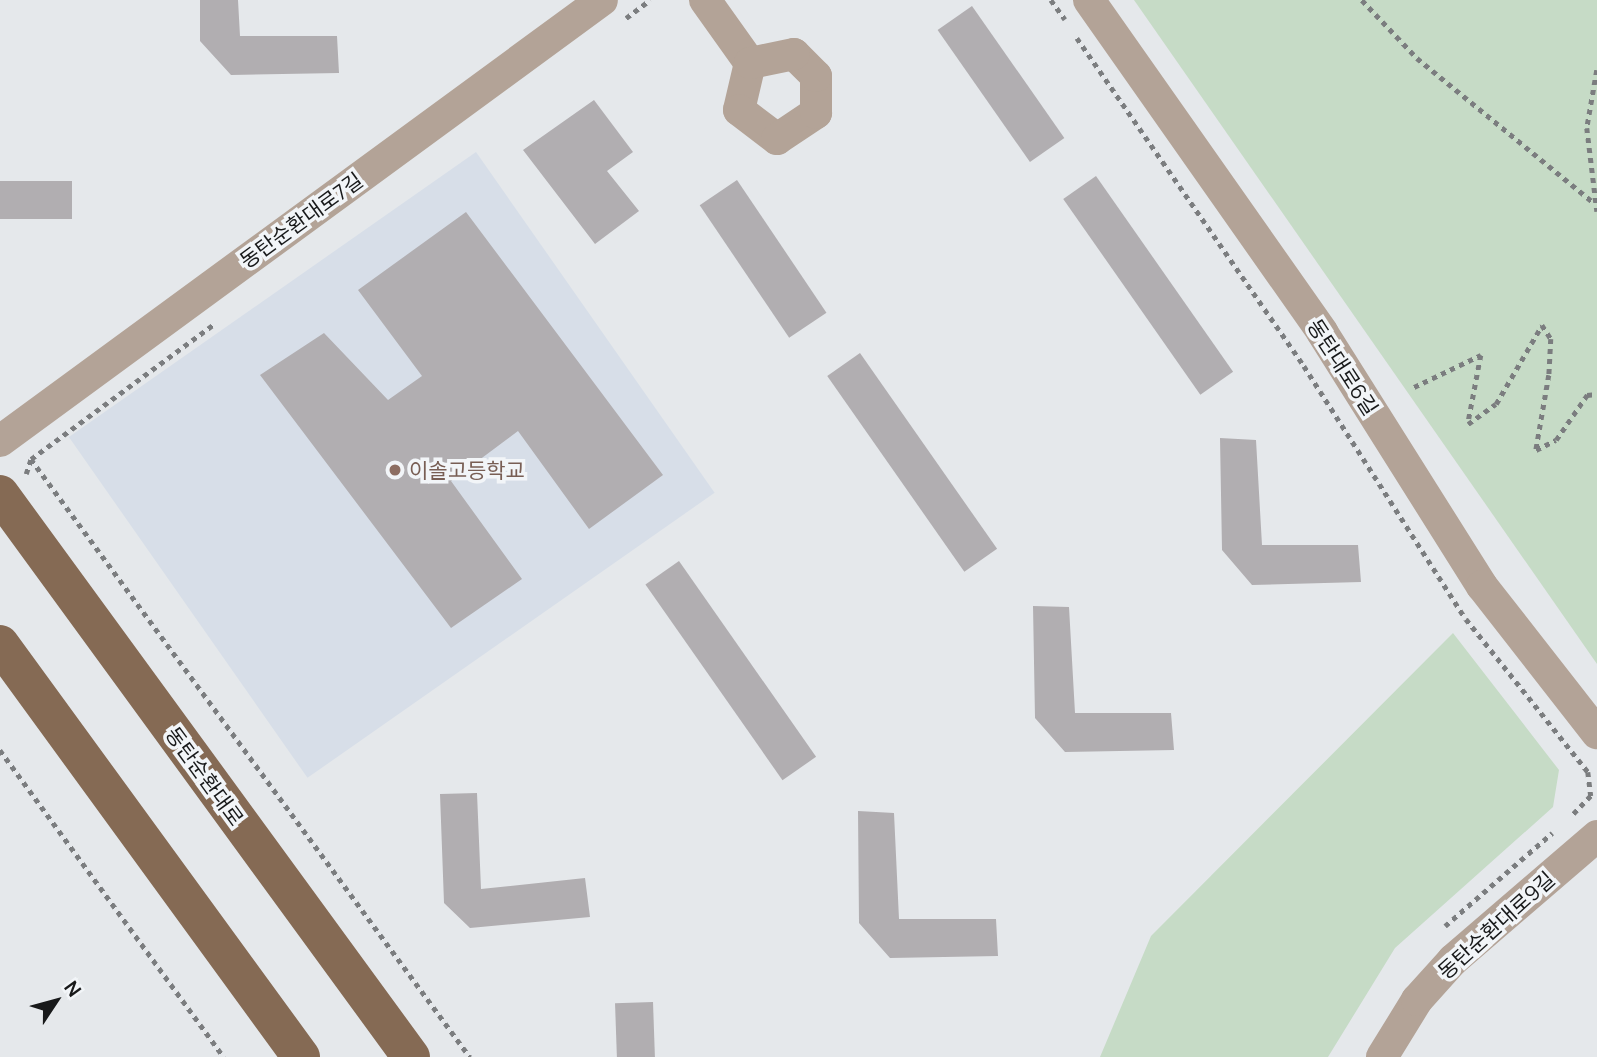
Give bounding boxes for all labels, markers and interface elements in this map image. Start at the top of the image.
street label: 동탄순환대로7길 [235,167,367,273]
street label: 동탄대로6길 [1303,314,1383,420]
place label: 이솔고등학교 [409,457,525,483]
marker: 이솔고등학교 [387,462,403,478]
street label: 동탄순환대로 [161,722,249,830]
street label: 동탄순환대로9길 [1432,866,1560,984]
north arrow [21,966,91,1036]
text: N [58,975,88,1002]

